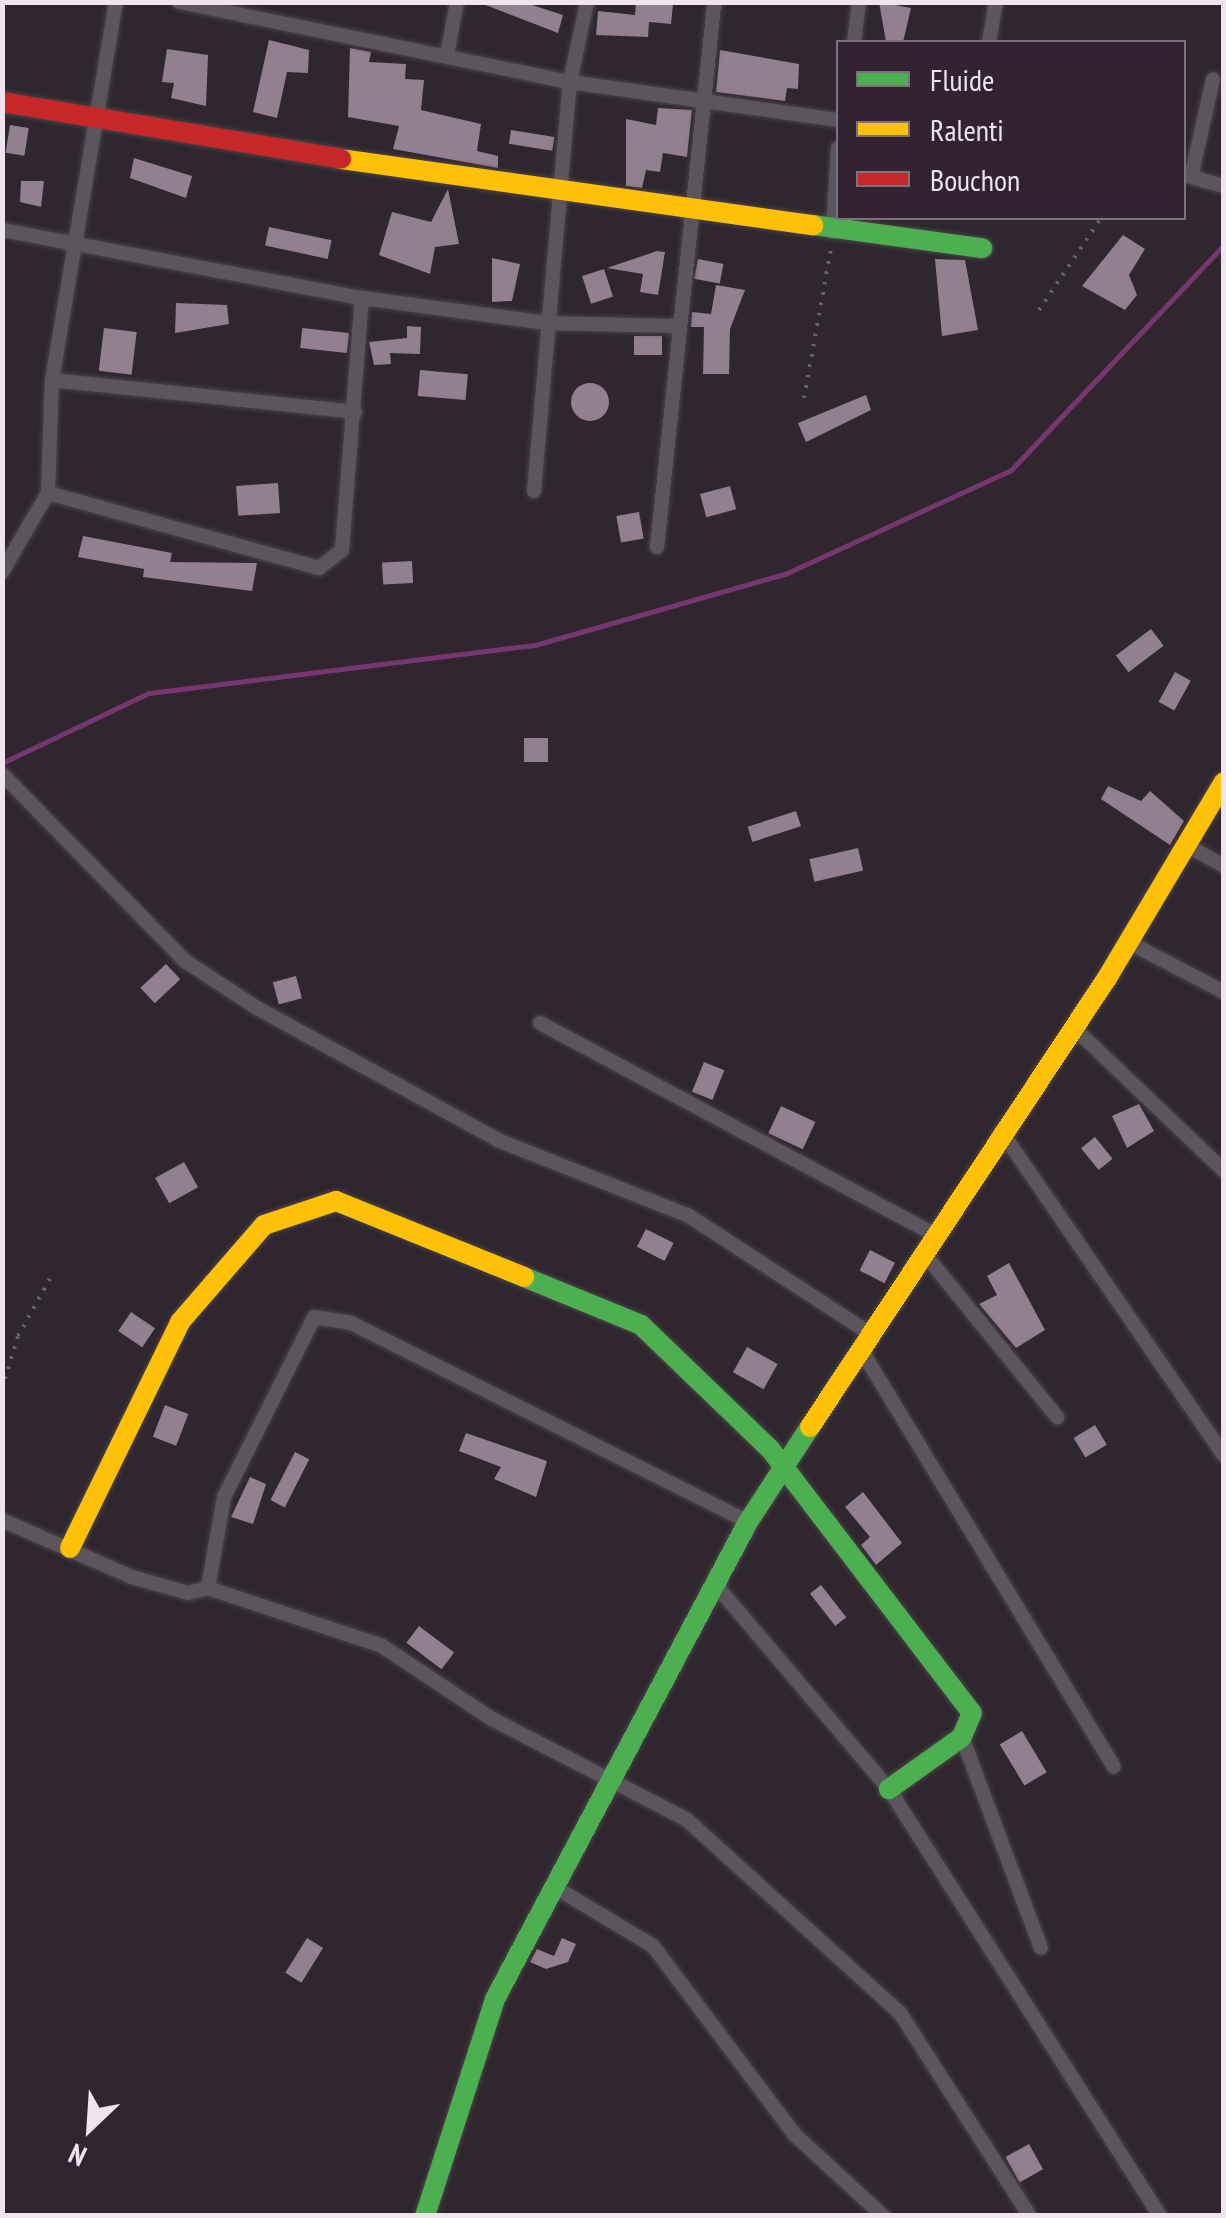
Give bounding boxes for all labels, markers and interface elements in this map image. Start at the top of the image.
legend [836,40,1186,220]
text: Fluide [930,60,994,99]
text: Ralenti [930,110,1004,149]
text: Bouchon [930,160,1020,199]
north arrow [40,2078,140,2178]
text: N [62,2136,92,2176]

